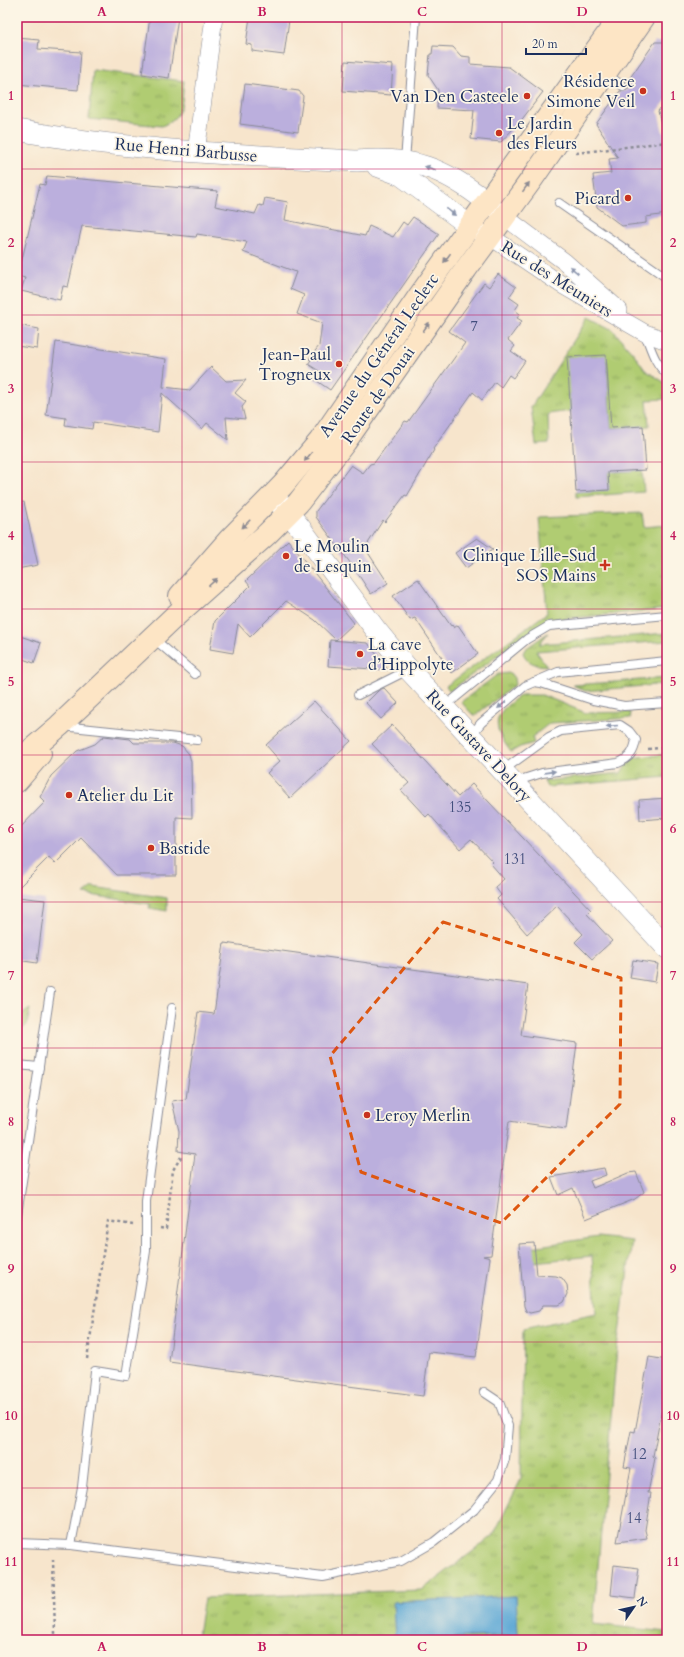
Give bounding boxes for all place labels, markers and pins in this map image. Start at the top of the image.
place label: Résidence Simone Veil [547,70,636,113]
place label: Van Den Casteele [390,85,519,108]
marker: Résidence Simone Veil [638,86,648,96]
marker: Van Den Casteele [522,91,532,101]
place label: Le Jardin des Fleurs [507,112,577,155]
marker: Le Jardin des Fleurs [494,128,504,138]
place label: Picard [575,187,620,210]
marker: Picard [623,193,633,203]
place label: Jean-Paul Trogneux [258,343,332,386]
marker: Jean-Paul Trogneux [334,359,344,369]
place label: Le Moulin de Lesquin [294,535,372,578]
place label: Clinique Lille-Sud SOS Mains [463,544,596,587]
marker: Le Moulin de Lesquin [281,551,291,561]
marker: Clinique Lille-Sud SOS Mains [599,559,611,571]
place label: La cave d’Hippolyte [368,633,453,676]
marker: La cave d’Hippolyte [355,649,365,659]
place label: Atelier du Lit [77,784,174,807]
marker: Atelier du Lit [64,790,74,800]
place label: Bastide [159,837,211,860]
marker: Bastide [146,843,156,853]
place label: Leroy Merlin [375,1104,471,1127]
marker: Leroy Merlin [362,1110,372,1120]

